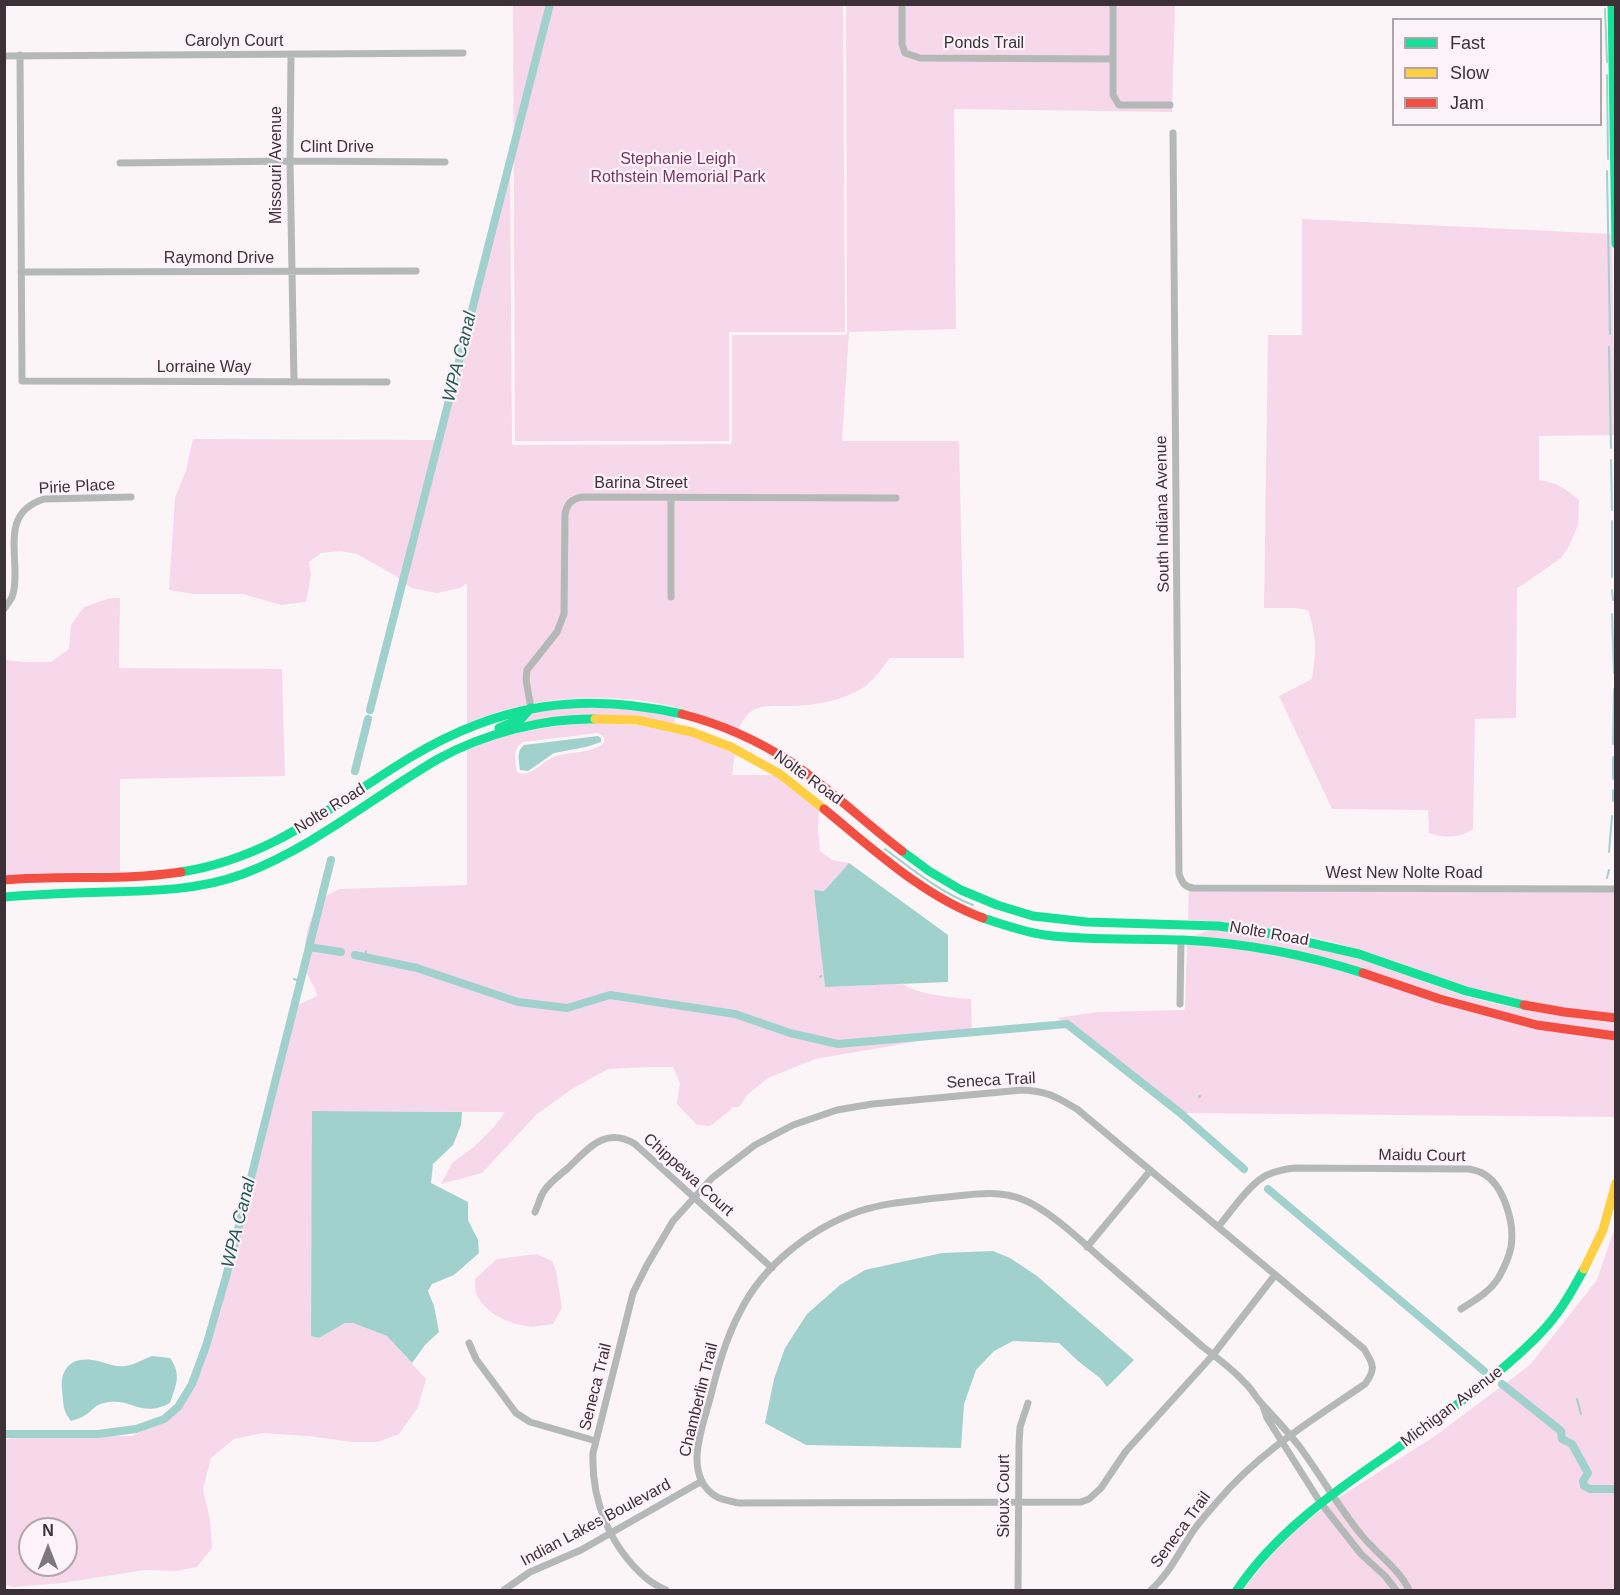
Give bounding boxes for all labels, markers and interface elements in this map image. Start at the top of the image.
legend [1392,18,1602,126]
street label: Carolyn Court [185,32,283,52]
text: Fast [1450,33,1485,53]
street label: Ponds Trail [944,34,1024,54]
text: Slow [1450,63,1489,83]
text: Jam [1450,93,1484,113]
street label: Missouri Avenue [267,106,287,224]
street label: Clint Drive [300,138,374,158]
park label: Stephanie Leigh Rothstein Memorial Park [590,150,766,188]
street label: Raymond Drive [164,249,274,269]
water label: WPA Canal [438,310,482,404]
street label: Lorraine Way [157,358,251,378]
street label: South Indiana Avenue [1152,435,1174,593]
street label: Barina Street [594,474,688,494]
street label: Pirie Place [38,475,116,499]
street label: Nolte Road [770,747,846,809]
street label: Nolte Road [291,780,369,838]
street label: West New Nolte Road [1325,864,1483,884]
street label: Nolte Road [1228,918,1310,950]
street label: Seneca Trail [946,1069,1036,1093]
street label: Chippewa Court [639,1129,737,1221]
street label: Maidu Court [1378,1146,1466,1166]
water label: WPA Canal [217,1176,261,1270]
street label: Seneca Trail [576,1341,616,1433]
street label: Chamberlin Trail [676,1341,722,1459]
street label: Michigan Avenue [1397,1362,1507,1452]
street label: Sioux Court [995,1454,1015,1538]
street label: Indian Lakes Boulevard [518,1475,674,1571]
street label: Seneca Trail [1147,1488,1215,1572]
north arrow [18,1517,78,1577]
text: N [42,1522,54,1539]

